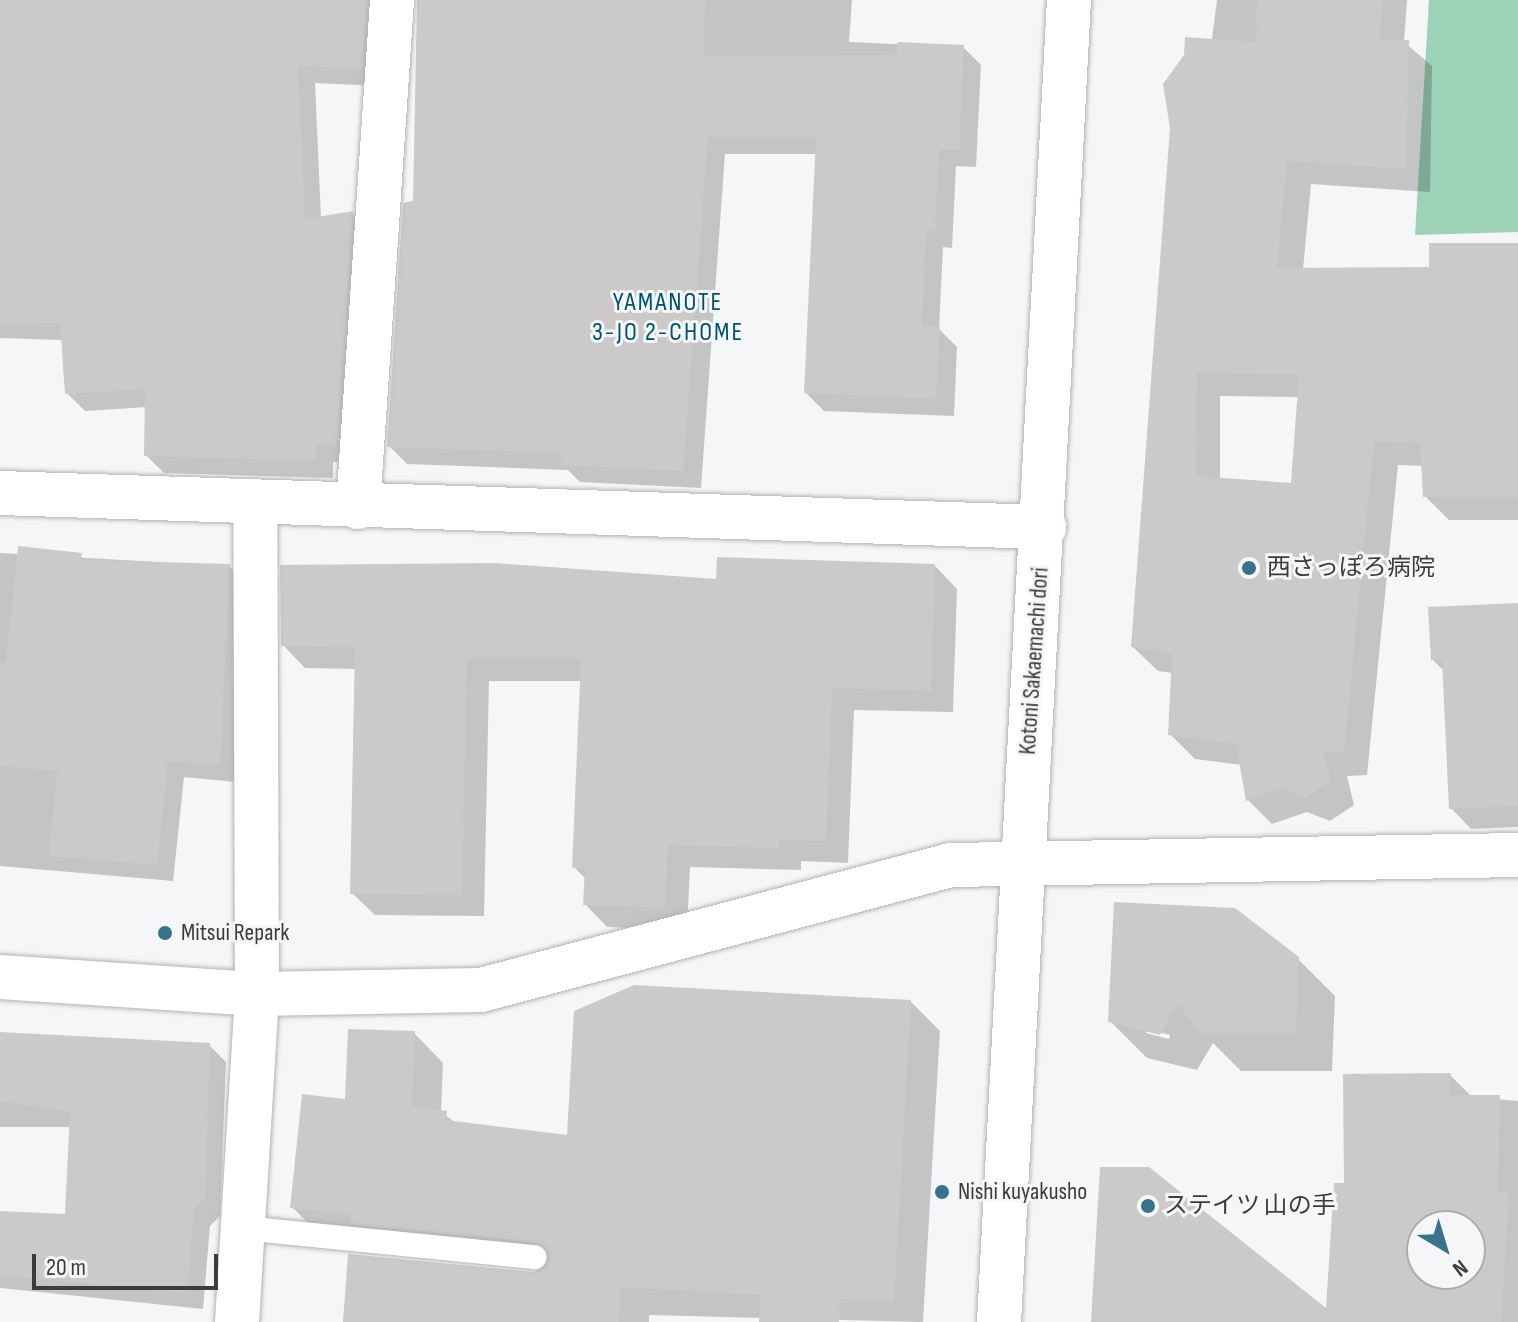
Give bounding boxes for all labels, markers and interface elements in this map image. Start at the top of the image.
district label: YAMANOTE 3-JO 2-CHOME [592,287,744,348]
place label: 西さっぽろ病院 [1267,554,1435,582]
marker: 西さっぽろ病院 [1238,557,1260,579]
street label: Kotoni Sakaemachi dori [1013,566,1055,756]
place label: Mitsui Repark [181,919,289,947]
marker: Mitsui Repark [156,924,174,942]
place label: Nishi kuyakusho [958,1178,1087,1206]
marker: Nishi kuyakusho [933,1183,951,1201]
place label: ステイツ 山の手 [1164,1192,1336,1220]
marker: ステイツ 山の手 [1139,1197,1157,1215]
north arrow [1406,1210,1486,1290]
scale bar [36,1238,222,1288]
text: 20 m [46,1253,86,1282]
text: N [1447,1253,1473,1282]

